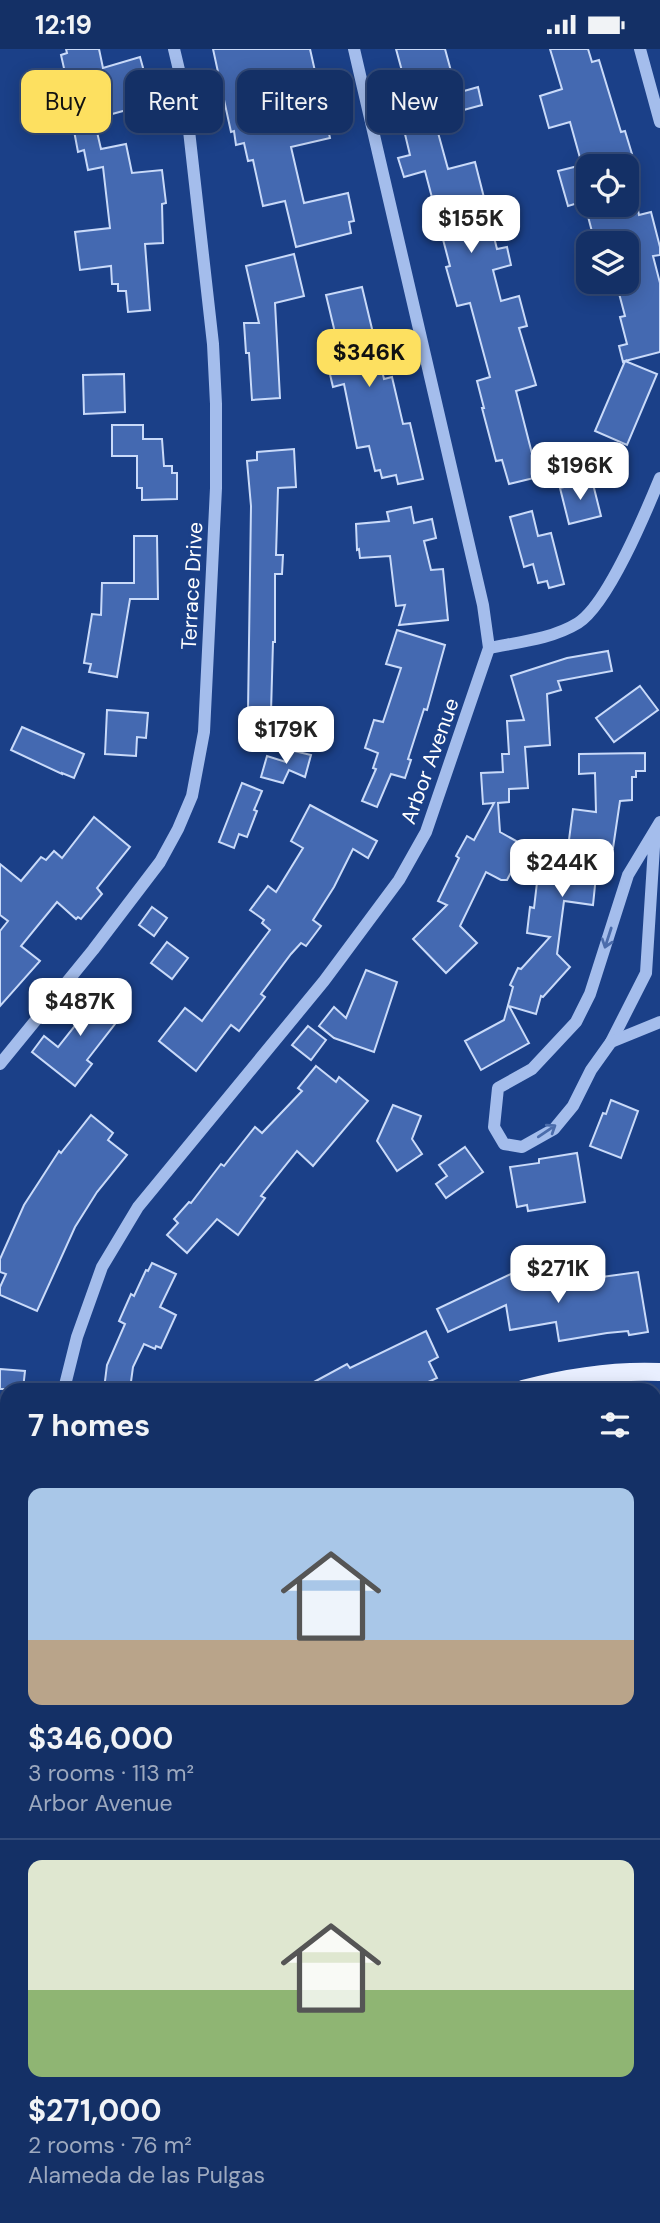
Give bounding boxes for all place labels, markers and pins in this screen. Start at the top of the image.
pin: $155K [422,195,520,255]
pin: $346K [320,329,418,389]
pin: $196K [531,442,629,502]
pin: $179K [237,707,335,766]
pin: $244K [513,839,611,899]
pin: $487K [31,979,129,1038]
pin: $271K [509,1245,607,1305]

